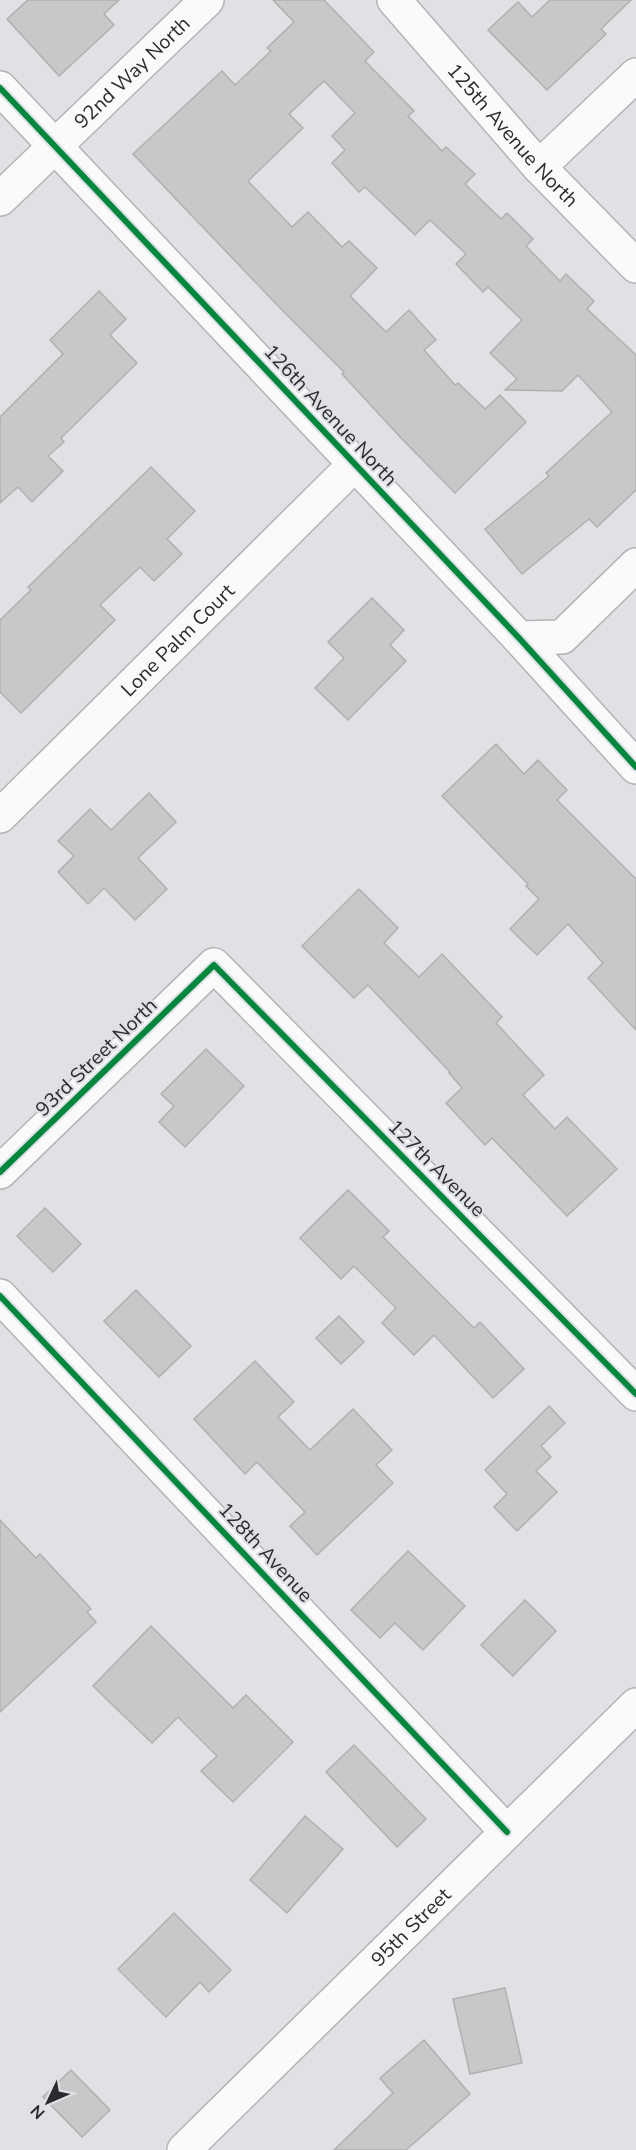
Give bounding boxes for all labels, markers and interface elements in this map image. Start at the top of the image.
street label: 92nd Way North [68,10,196,135]
street label: 125th Avenue North [441,58,584,213]
street label: 126th Avenue North [258,339,403,492]
street label: Lone Palm Court [115,577,241,703]
street label: 93rd Street North [30,992,163,1122]
street label: 127th Avenue [382,1114,491,1223]
street label: 128th Avenue [212,1496,319,1608]
street label: 95th Street [365,1881,458,1973]
north arrow [18,2072,78,2132]
text: N [26,2100,50,2124]

